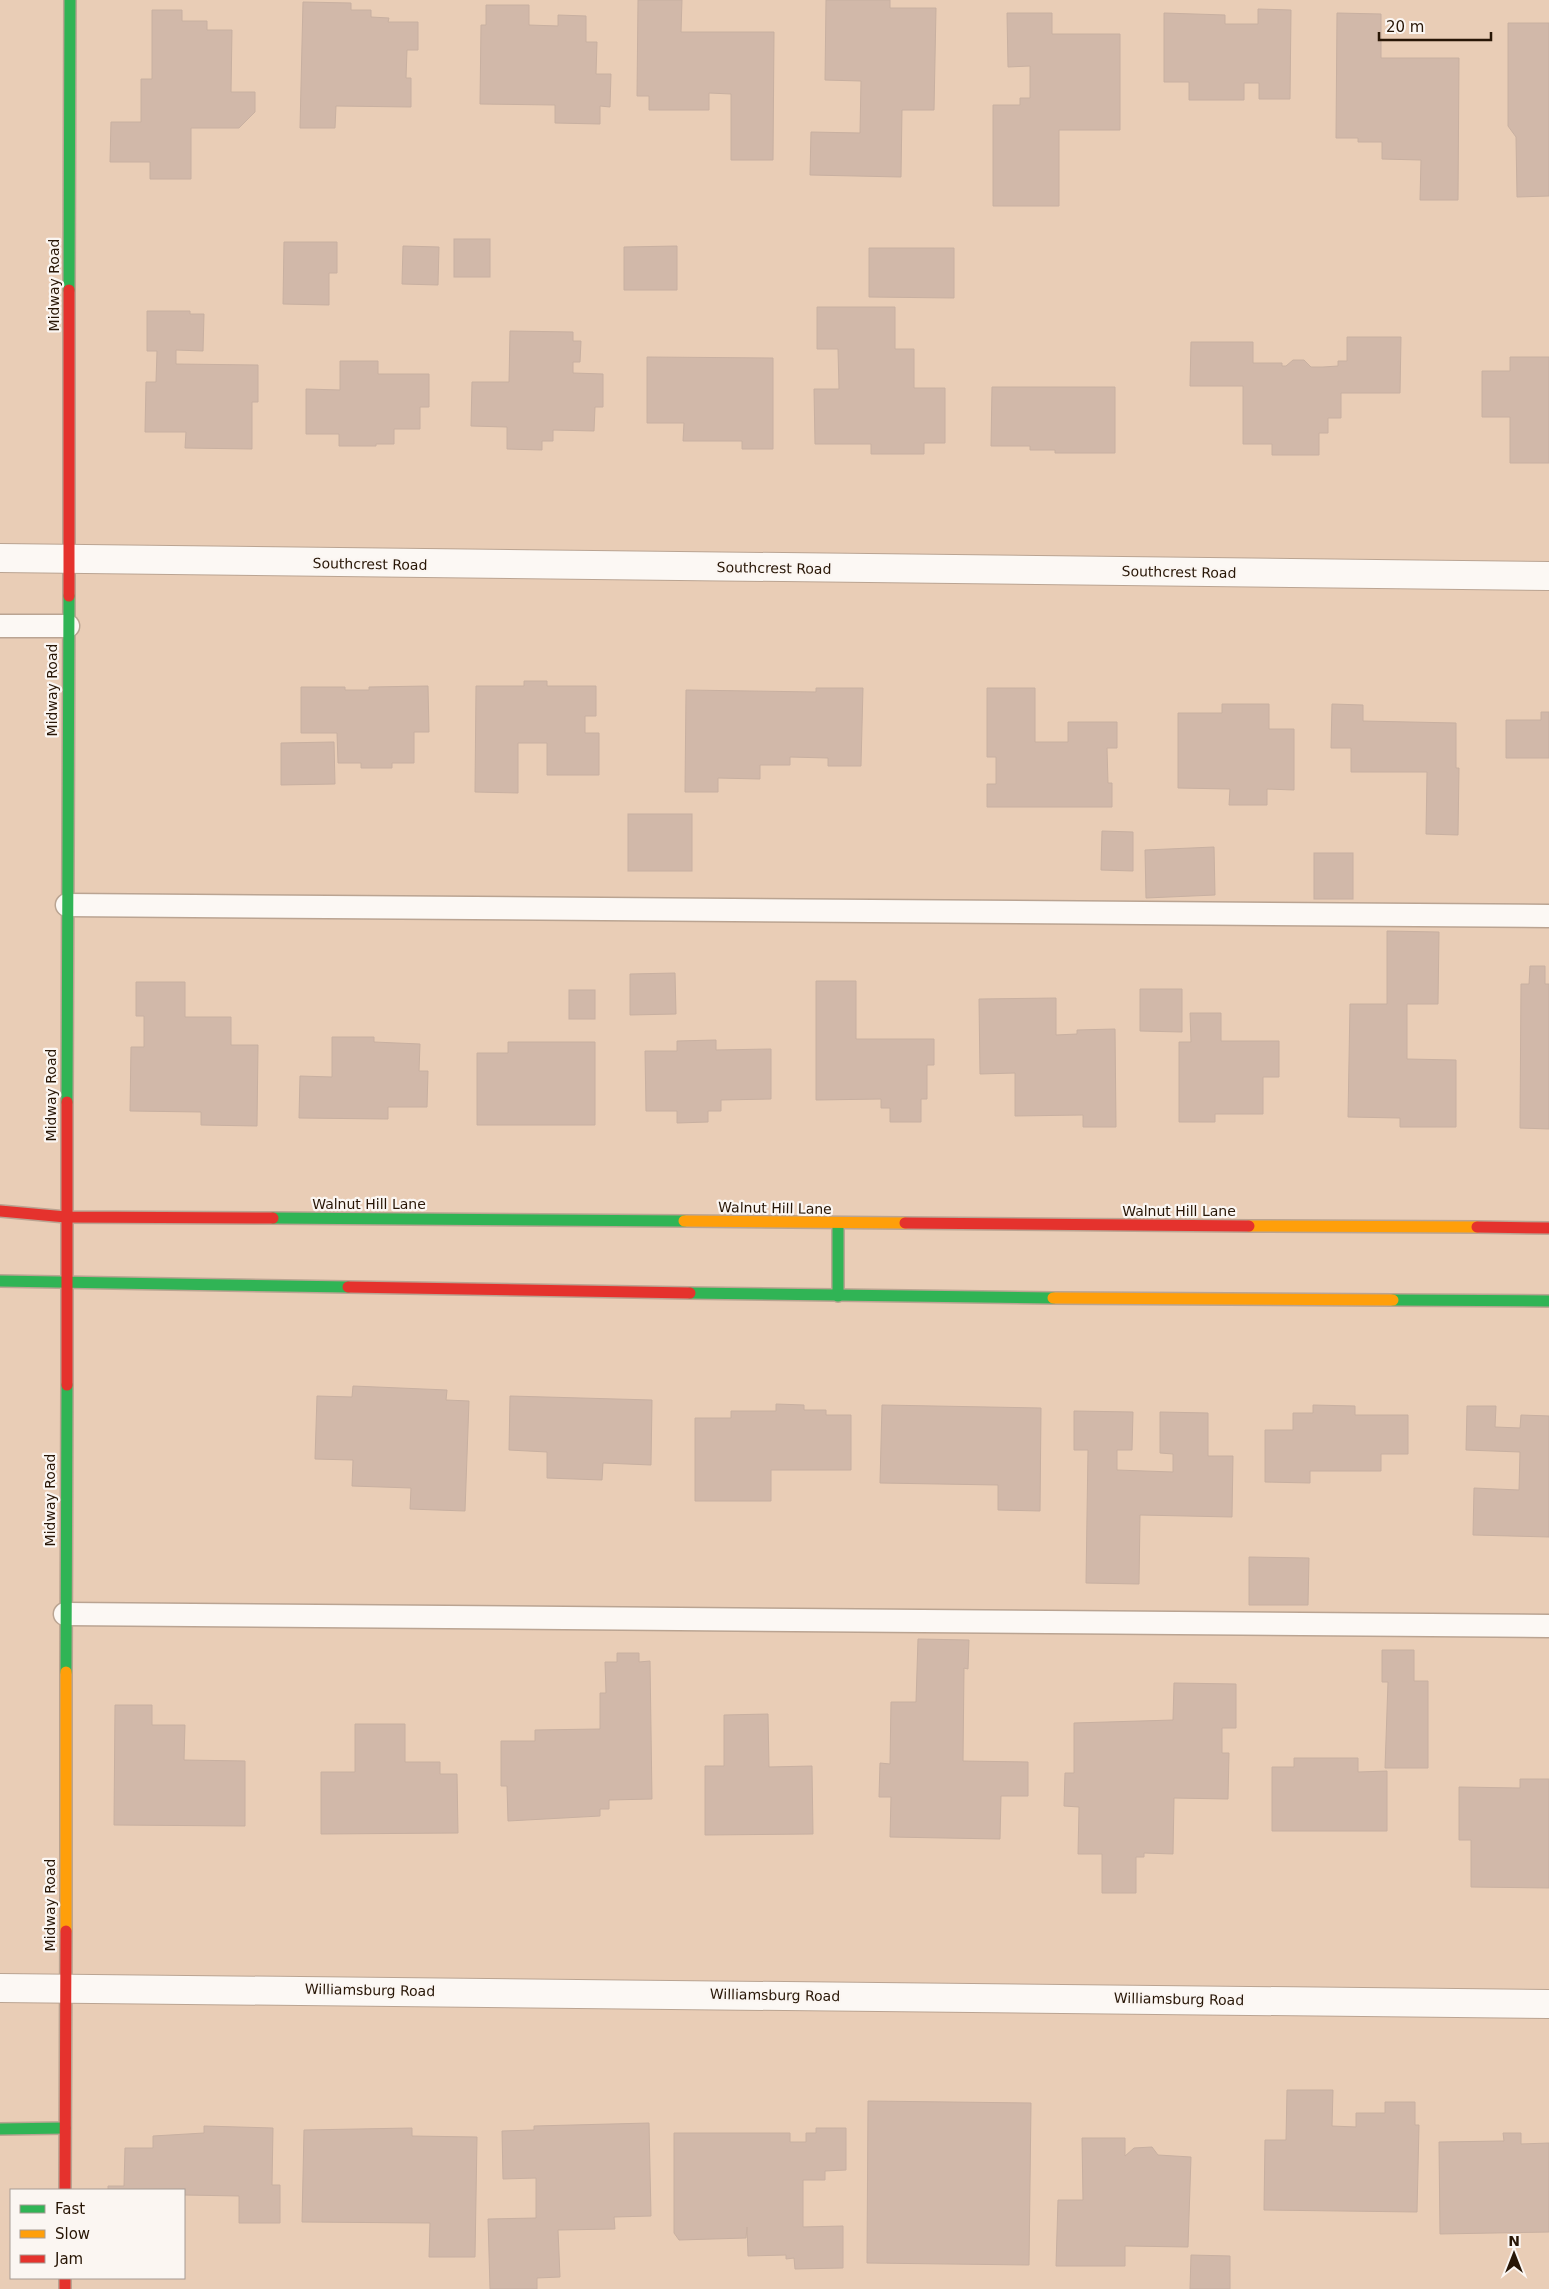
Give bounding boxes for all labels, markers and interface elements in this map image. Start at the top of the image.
scale bar [1379,10,1492,42]
text: 20 m [1386,18,1424,36]
street label: Midway Road [46,239,62,331]
street label: Southcrest Road [312,555,428,573]
street label: Southcrest Road [716,559,832,577]
street label: Southcrest Road [1121,563,1237,581]
street label: Midway Road [44,644,60,736]
street label: Midway Road [43,1049,59,1141]
street label: Walnut Hill Lane [312,1196,426,1212]
street label: Walnut Hill Lane [718,1199,832,1217]
street label: Walnut Hill Lane [1122,1203,1236,1219]
street label: Midway Road [42,1454,58,1546]
street label: Midway Road [42,1859,58,1951]
street label: Williamsburg Road [305,1981,435,1999]
street label: Williamsburg Road [710,1986,840,2004]
street label: Williamsburg Road [1114,1990,1244,2008]
legend [10,2189,185,2279]
text: Fast [55,2200,85,2218]
text: Slow [55,2225,90,2243]
north arrow [1489,2229,1539,2279]
text: N [1508,2233,1520,2249]
text: Jam [54,2250,83,2268]

